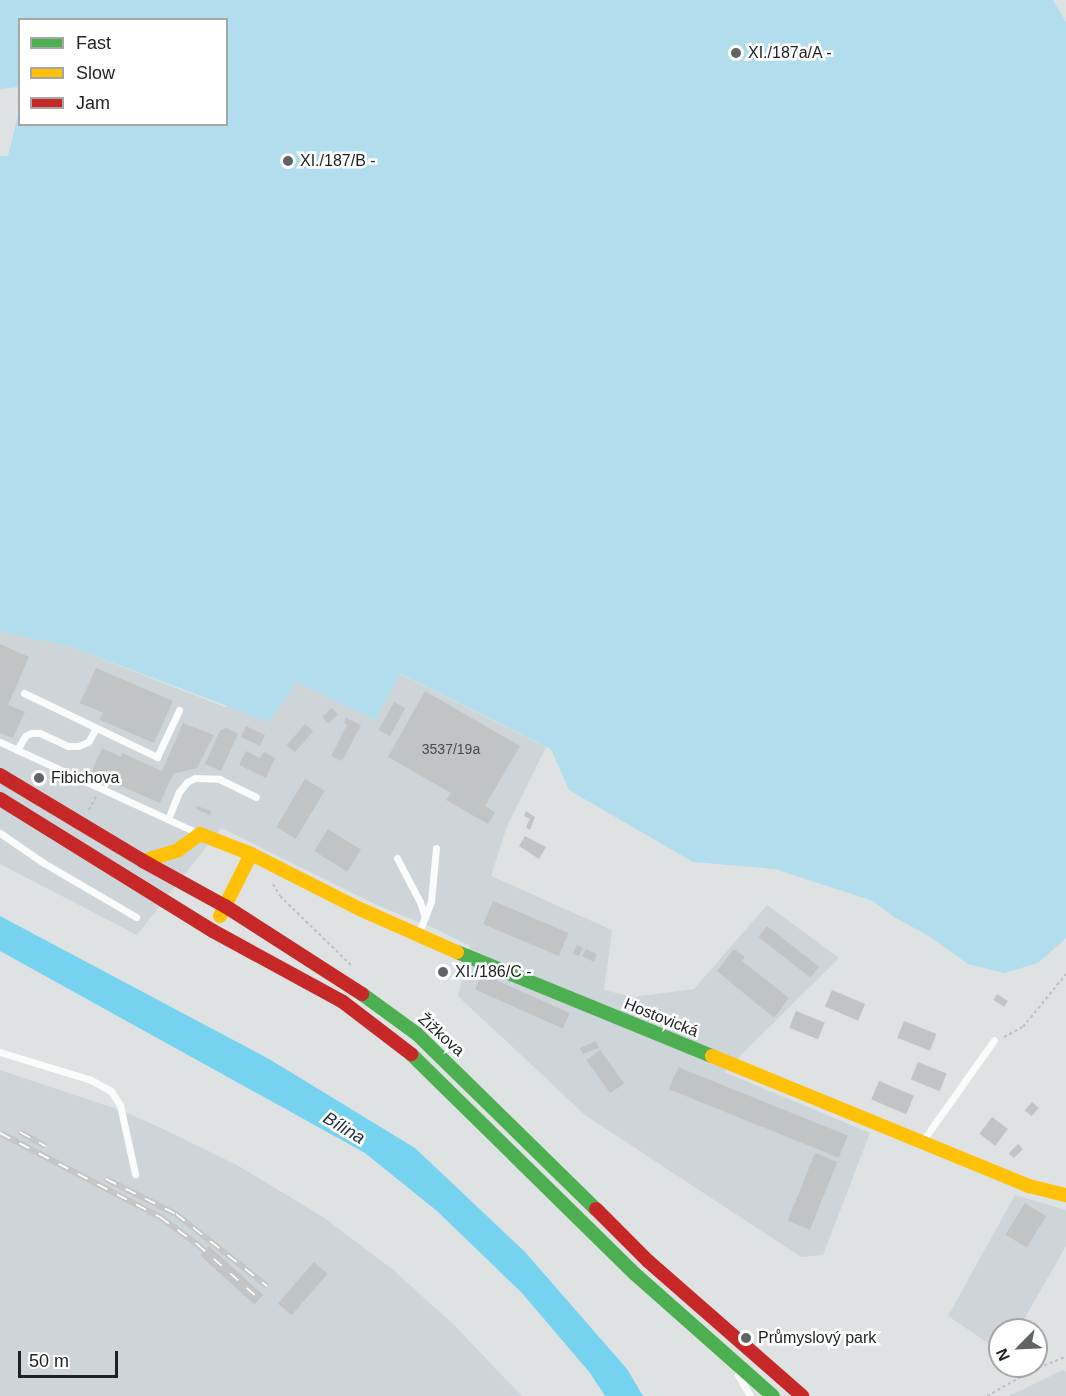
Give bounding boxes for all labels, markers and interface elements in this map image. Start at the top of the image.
legend [18,18,228,126]
text: Fast [76,33,111,53]
place label: XI./187a/A - [748,43,832,63]
marker: XI./187a/A - [729,46,743,60]
text: Slow [76,63,115,83]
text: Jam [76,93,110,113]
place label: XI./187/B - [300,151,376,171]
marker: XI./187/B - [281,154,295,168]
house number: 3537/19a [422,741,480,757]
place label: Fibichova [51,768,119,788]
marker: Fibichova [32,771,46,785]
place label: XI./186/C - [455,962,531,982]
marker: XI./186/C - [436,965,450,979]
street label: Hostovická [621,994,701,1042]
street label: Žižkova [414,1009,468,1061]
water label: Bílina [319,1107,369,1149]
north arrow [988,1318,1048,1378]
place label: Průmyslový park [758,1328,876,1348]
marker: Průmyslový park [739,1331,753,1345]
scale bar [21,1339,122,1377]
text: N [993,1346,1013,1363]
text: 50 m [29,1351,69,1371]

